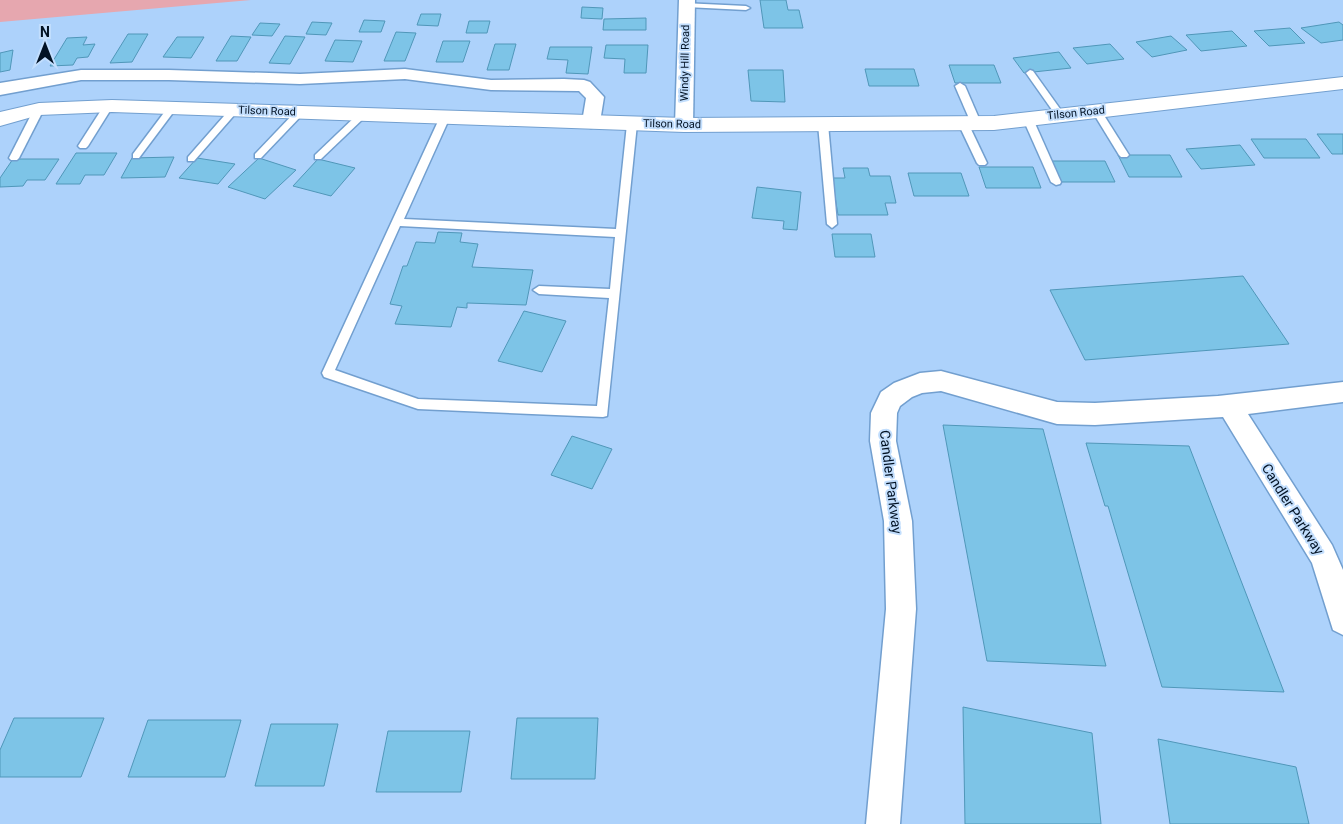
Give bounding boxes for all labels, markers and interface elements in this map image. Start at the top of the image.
north arrow [20,20,70,70]
text: N [40,24,50,40]
street label: Windy Hill Road [678,25,692,101]
street label: Tilson Road [238,103,296,119]
street label: Tilson Road [1047,104,1105,122]
street label: Tilson Road [643,117,701,131]
street label: Candler Parkway [877,429,905,535]
street label: Candler Parkway [1259,461,1328,558]

